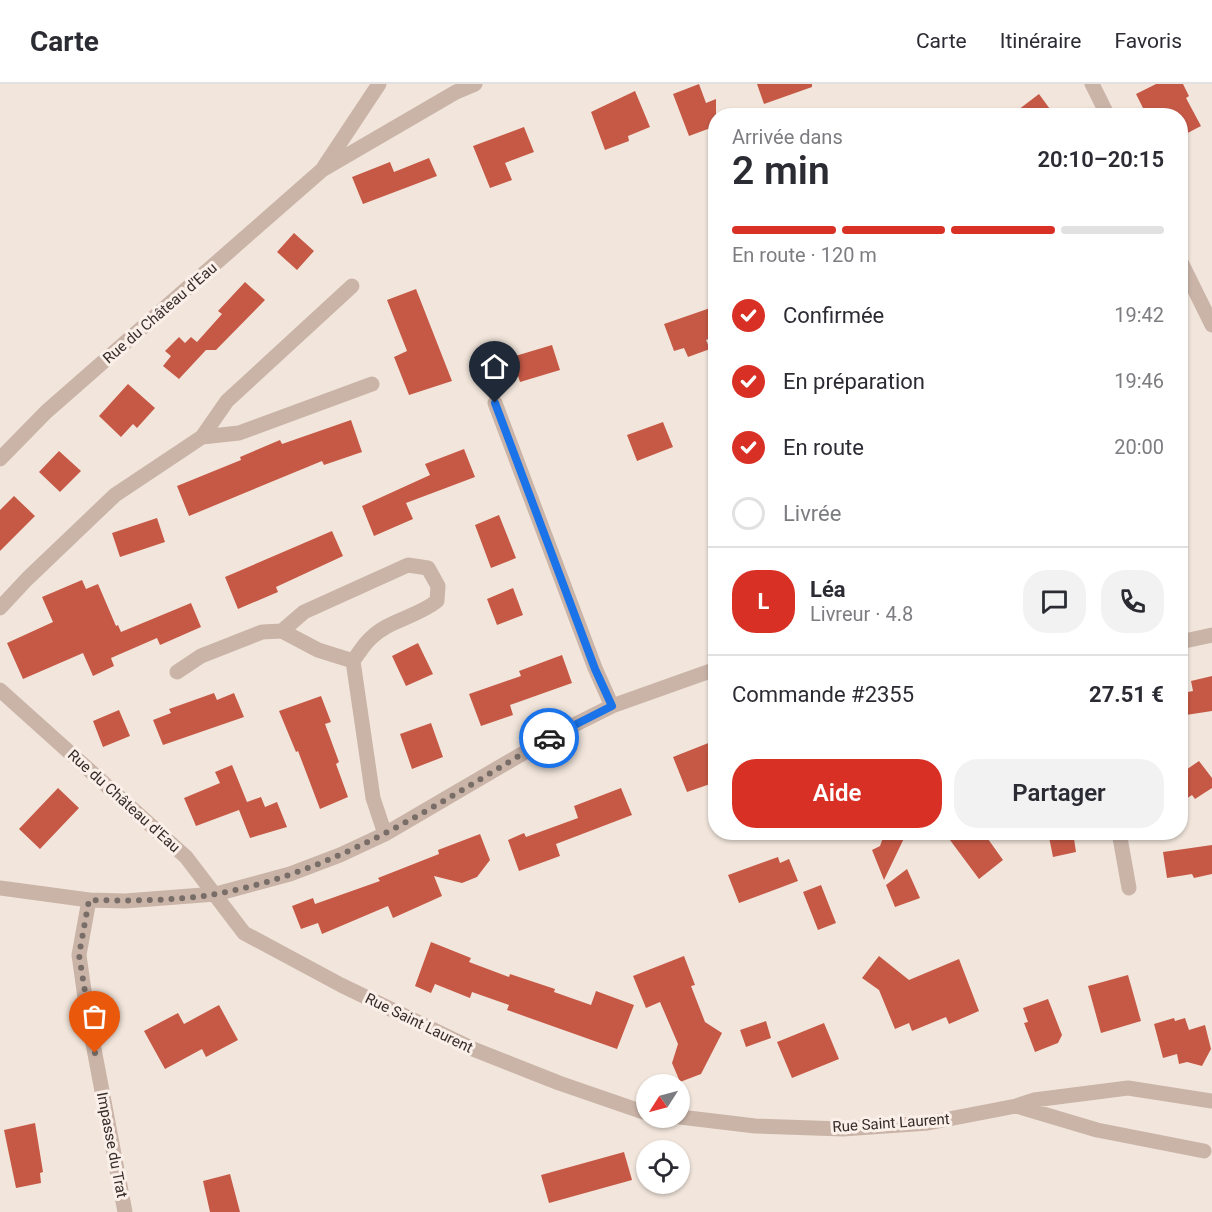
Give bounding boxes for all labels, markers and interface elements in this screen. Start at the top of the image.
text: Carte [30,25,99,58]
text: Carte [916,29,967,53]
text: Itinéraire [1000,29,1081,53]
text: Favoris [1114,29,1182,53]
text: Arrivée dans [732,125,843,149]
text: 20:10–20:15 [1037,147,1164,172]
text: 2 min [732,148,830,194]
text: En route · 120 m [732,243,877,267]
street label: Rue du Château d'Eau [99,259,221,367]
icon: check [732,299,765,332]
text: Confirmée [783,303,884,328]
text: 19:42 [1114,303,1164,327]
pin [469,341,520,403]
icon: home [478,350,511,383]
icon: check [732,365,765,398]
text: En préparation [783,369,925,394]
text: 19:46 [1114,369,1164,393]
icon: check [732,431,765,464]
text: En route [783,435,864,460]
text: 20:00 [1114,435,1164,459]
text: Livrée [783,501,841,526]
button: chat [1023,570,1086,633]
button: phone [1101,570,1164,633]
text: Léa [810,577,846,602]
text: L [758,589,769,614]
text: Livreur · 4.8 [810,602,913,626]
text: Commande #2355 [732,682,914,707]
text: 27.51 € [1089,682,1164,707]
courier [519,708,579,768]
icon: car [533,722,566,755]
street label: Rue du Château d'Eau [64,746,184,856]
button: Aide [732,759,942,828]
button: Partager [954,759,1164,828]
street label: Rue Saint Laurent [362,989,476,1057]
pin [69,991,120,1053]
icon: bag [78,1000,111,1033]
north arrow [636,1074,690,1128]
map controls [636,1074,690,1194]
street label: Impasse du Trat [93,1091,131,1200]
street label: Rue Saint Laurent [832,1110,950,1136]
button: locate [636,1140,690,1194]

